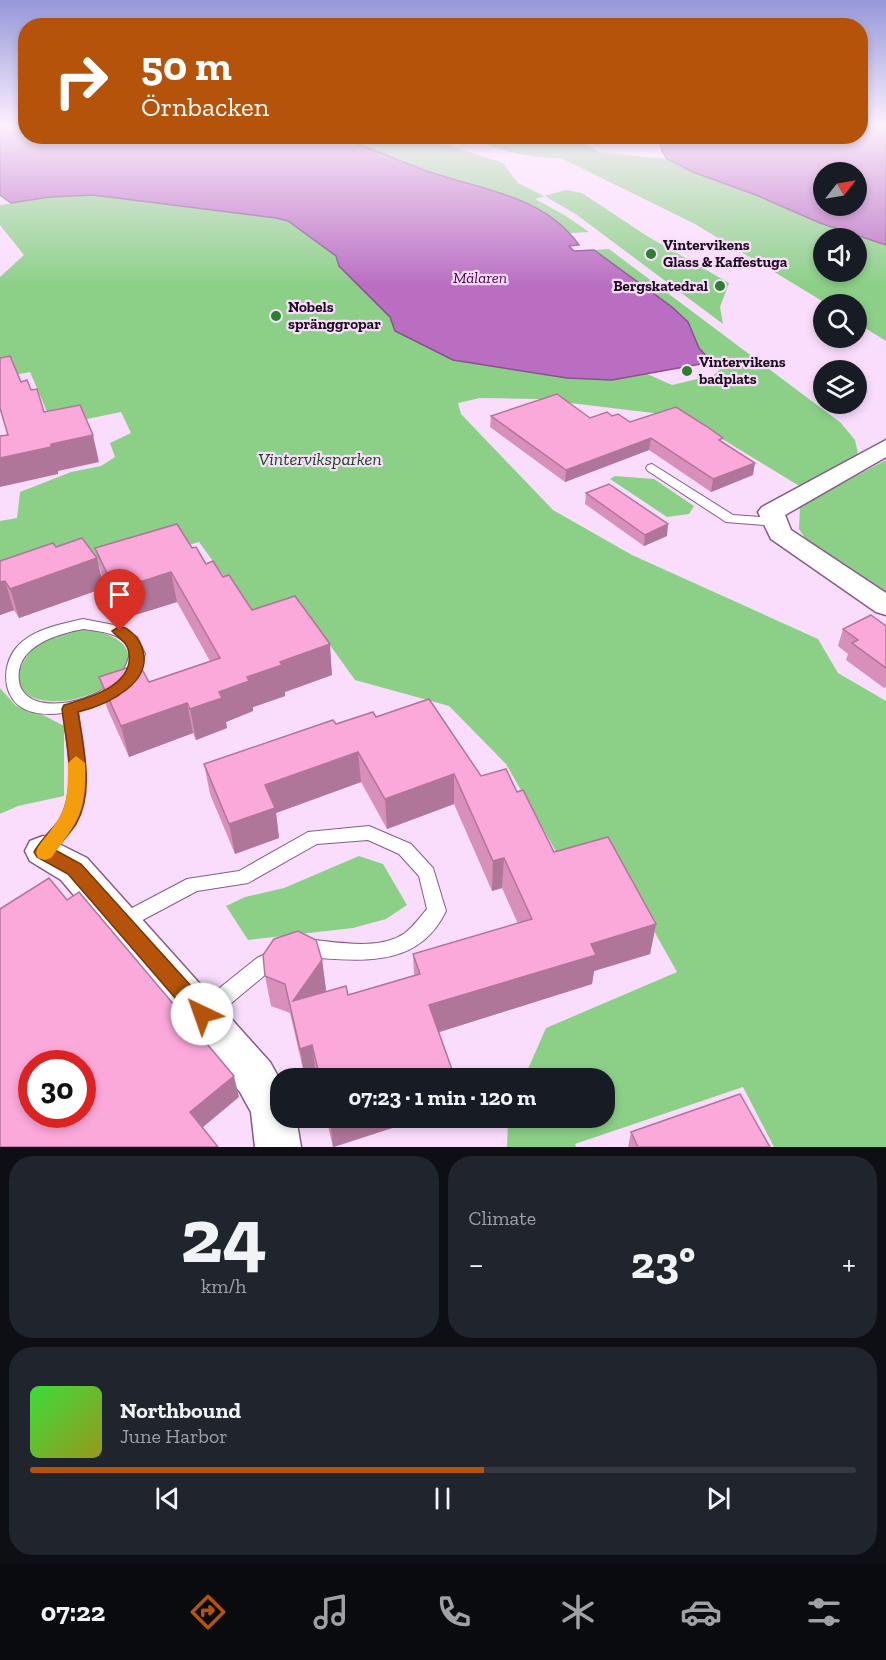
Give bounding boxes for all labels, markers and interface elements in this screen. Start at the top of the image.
text: 50 m [141,40,232,91]
icon: right [42,42,120,120]
text: Örnbacken [141,91,269,123]
north arrow [813,162,867,216]
map controls [813,162,867,414]
button: sound [813,228,867,282]
place label: Vintervikens Glass & Kaffestuga [663,236,788,271]
marker: Vintervikens Glass & Kaffestuga [644,247,658,261]
water label: Mälaren [453,268,507,287]
place label: Bergskatedral [613,277,708,295]
marker: Bergskatedral [713,279,727,293]
button: search [813,294,867,348]
place label: Nobels spränggropar [288,298,381,333]
marker: Nobels spränggropar [269,309,283,323]
place label: Vintervikens badplats [698,353,786,388]
button: layers [813,360,867,414]
marker: Vintervikens badplats [680,364,694,378]
park label: Vinterviksparken [258,448,382,470]
pin [94,569,145,631]
icon: arrive [103,578,136,611]
position arrow [170,982,234,1046]
speed limit sign: 30 [18,1050,96,1128]
text: 07:23 · 1 min · 120 m [349,1084,536,1111]
text: 24 [181,1188,267,1282]
text: Climate [469,1206,536,1230]
text: 23° [631,1236,695,1290]
text: − [469,1244,484,1283]
text: + [842,1244,856,1283]
text: km/h [201,1274,247,1298]
text: Northbound [120,1397,241,1424]
text: June Harbor [120,1424,228,1448]
icon: previous [151,1482,184,1515]
icon: pause [426,1482,459,1515]
icon: next [702,1482,735,1515]
icon: directions [187,1591,229,1633]
icon: music [310,1591,352,1633]
icon: phone [433,1591,475,1633]
icon: climate [557,1591,599,1633]
icon: car [680,1591,722,1633]
icon: filters [803,1591,845,1633]
text: 07:22 [41,1596,105,1628]

